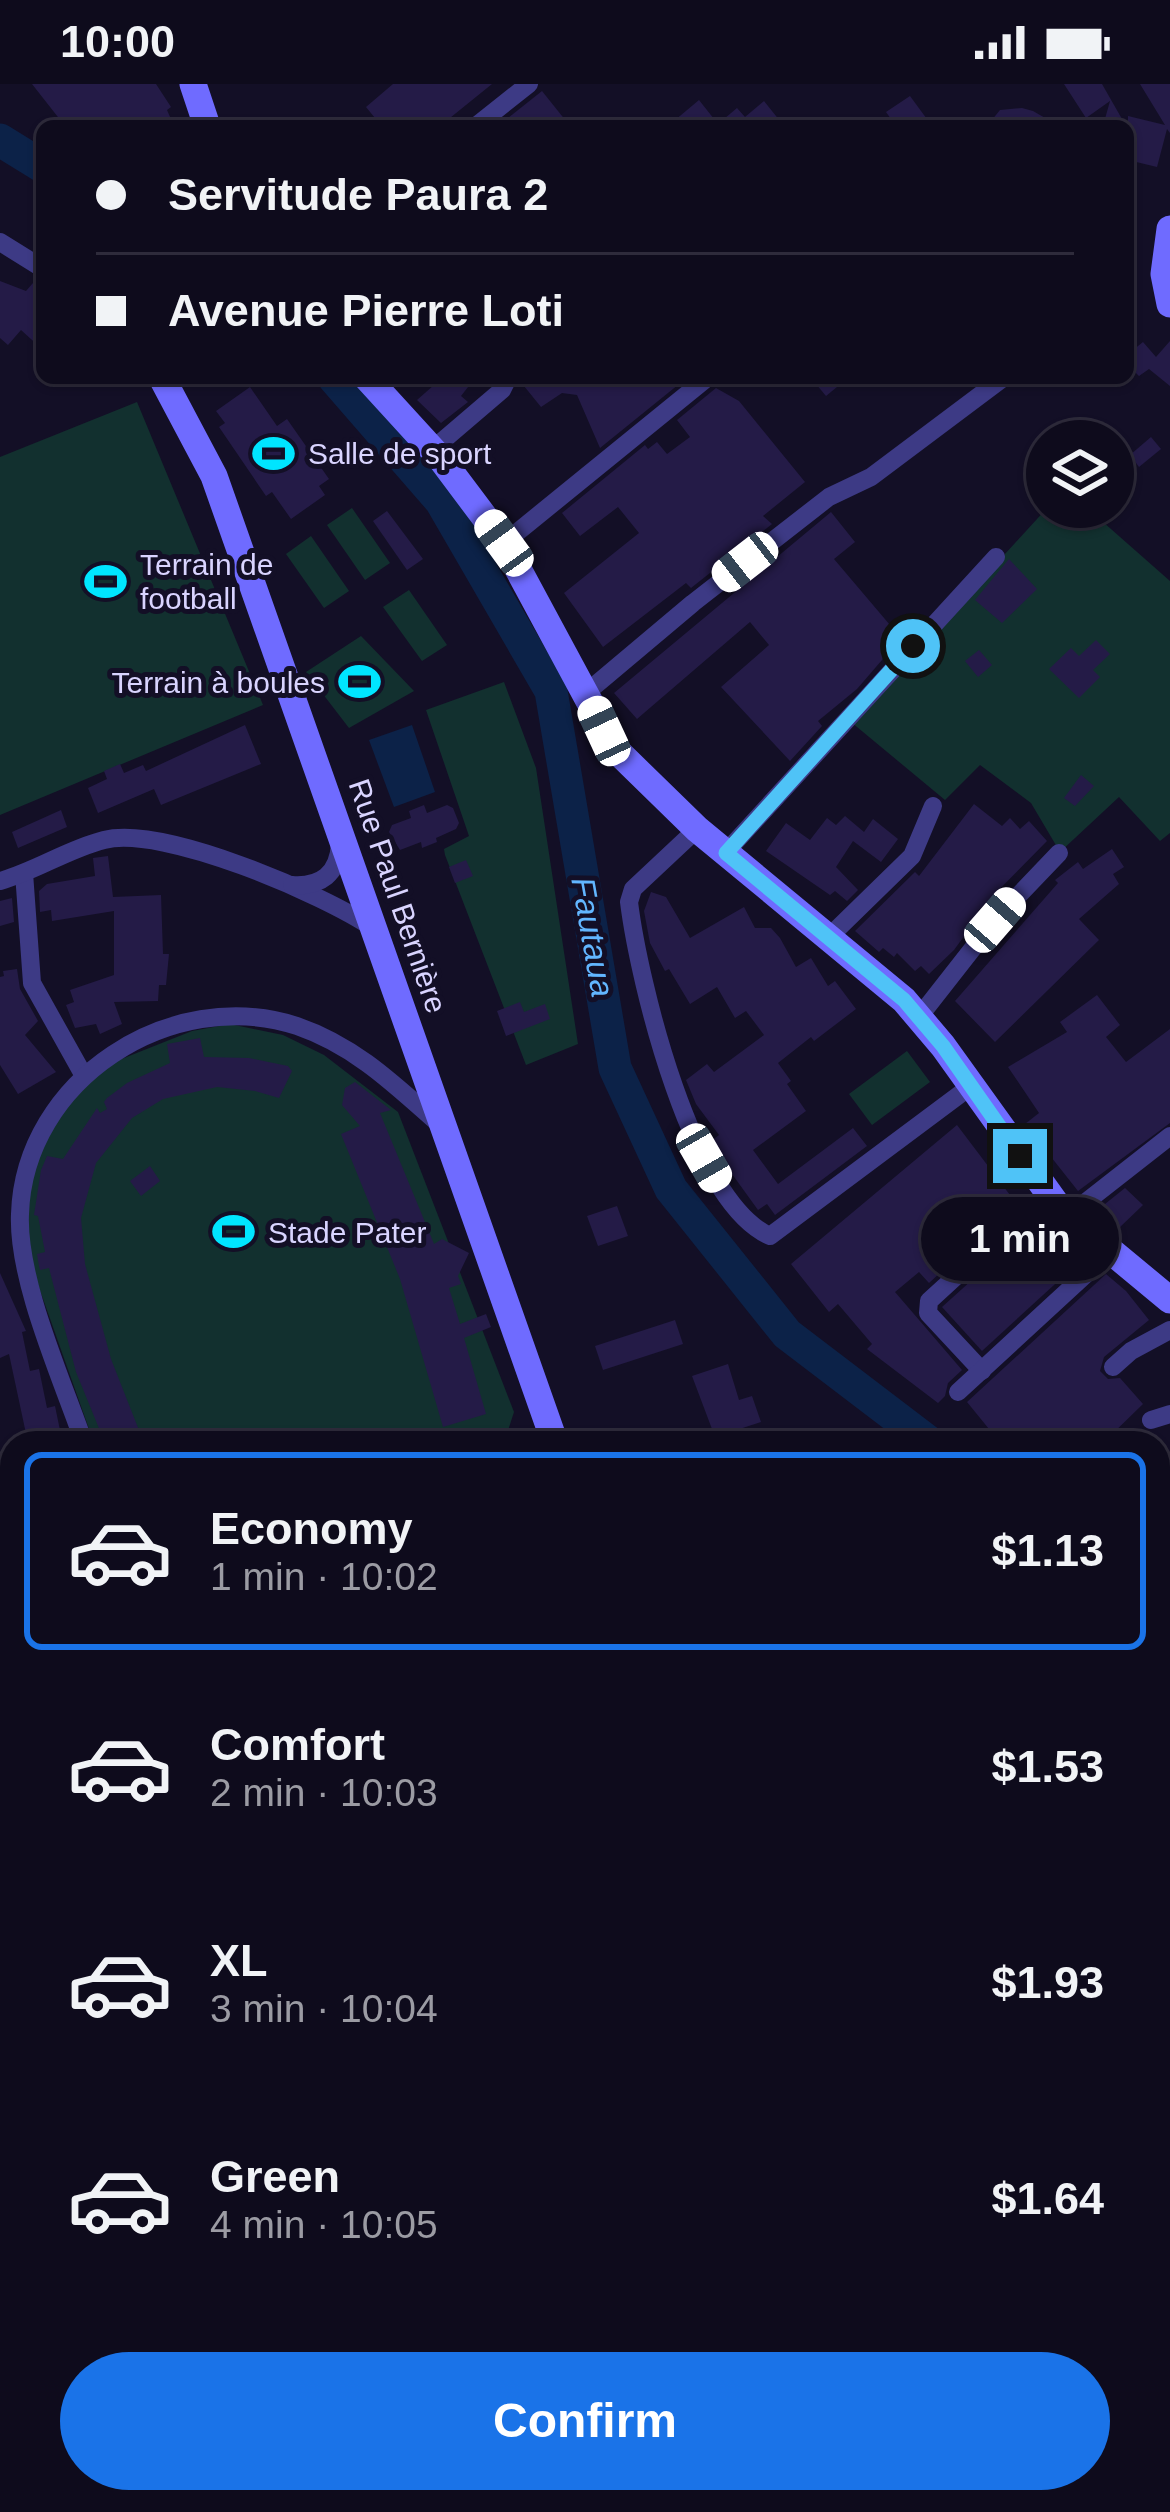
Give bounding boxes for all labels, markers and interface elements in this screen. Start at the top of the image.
text: 10:00 [60,16,175,67]
text: Servitude Paura 2 [168,169,548,220]
text: Avenue Pierre Loti [168,285,564,336]
map controls [1026,420,1134,528]
button: layers [1026,420,1134,528]
sports icon: Salle de sport [251,430,297,476]
place label: Salle de sport [308,437,492,470]
car [468,503,540,583]
car [706,526,784,598]
place label: Terrain de football [140,548,273,615]
sports icon: Terrain de football [83,558,129,604]
route start [886,619,940,673]
sports icon: Terrain à boules [336,659,382,705]
place label: Terrain à boules [112,666,325,699]
car [572,691,636,771]
street label: Rue Paul Bernière [342,775,454,1017]
water label: Fautaua [564,874,622,1000]
car [958,881,1032,959]
car [670,1118,738,1198]
route end [993,1129,1047,1183]
callout: 1 min [921,1198,1119,1282]
sports icon: Stade Pater [211,1209,257,1255]
place label: Stade Pater [268,1216,426,1249]
text: 1 min [969,1217,1071,1260]
icon: car [66,1497,174,1605]
text: Economy [210,1503,413,1554]
text: $1.13 [991,1525,1104,1576]
text: 1 min · 10:02 [210,1555,438,1598]
icon: car [66,1713,174,1821]
text: Comfort [210,1719,385,1770]
text: $1.53 [991,1741,1104,1792]
text: 2 min · 10:03 [210,1771,438,1814]
icon: car [66,1929,174,2037]
text: XL [210,1935,268,1986]
text: $1.93 [991,1957,1104,2008]
text: 3 min · 10:04 [210,1987,438,2030]
icon: car [66,2145,174,2253]
text: Green [210,2151,340,2202]
text: $1.64 [991,2173,1104,2224]
text: 4 min · 10:05 [210,2203,438,2246]
button: Confirm [60,2352,1110,2490]

